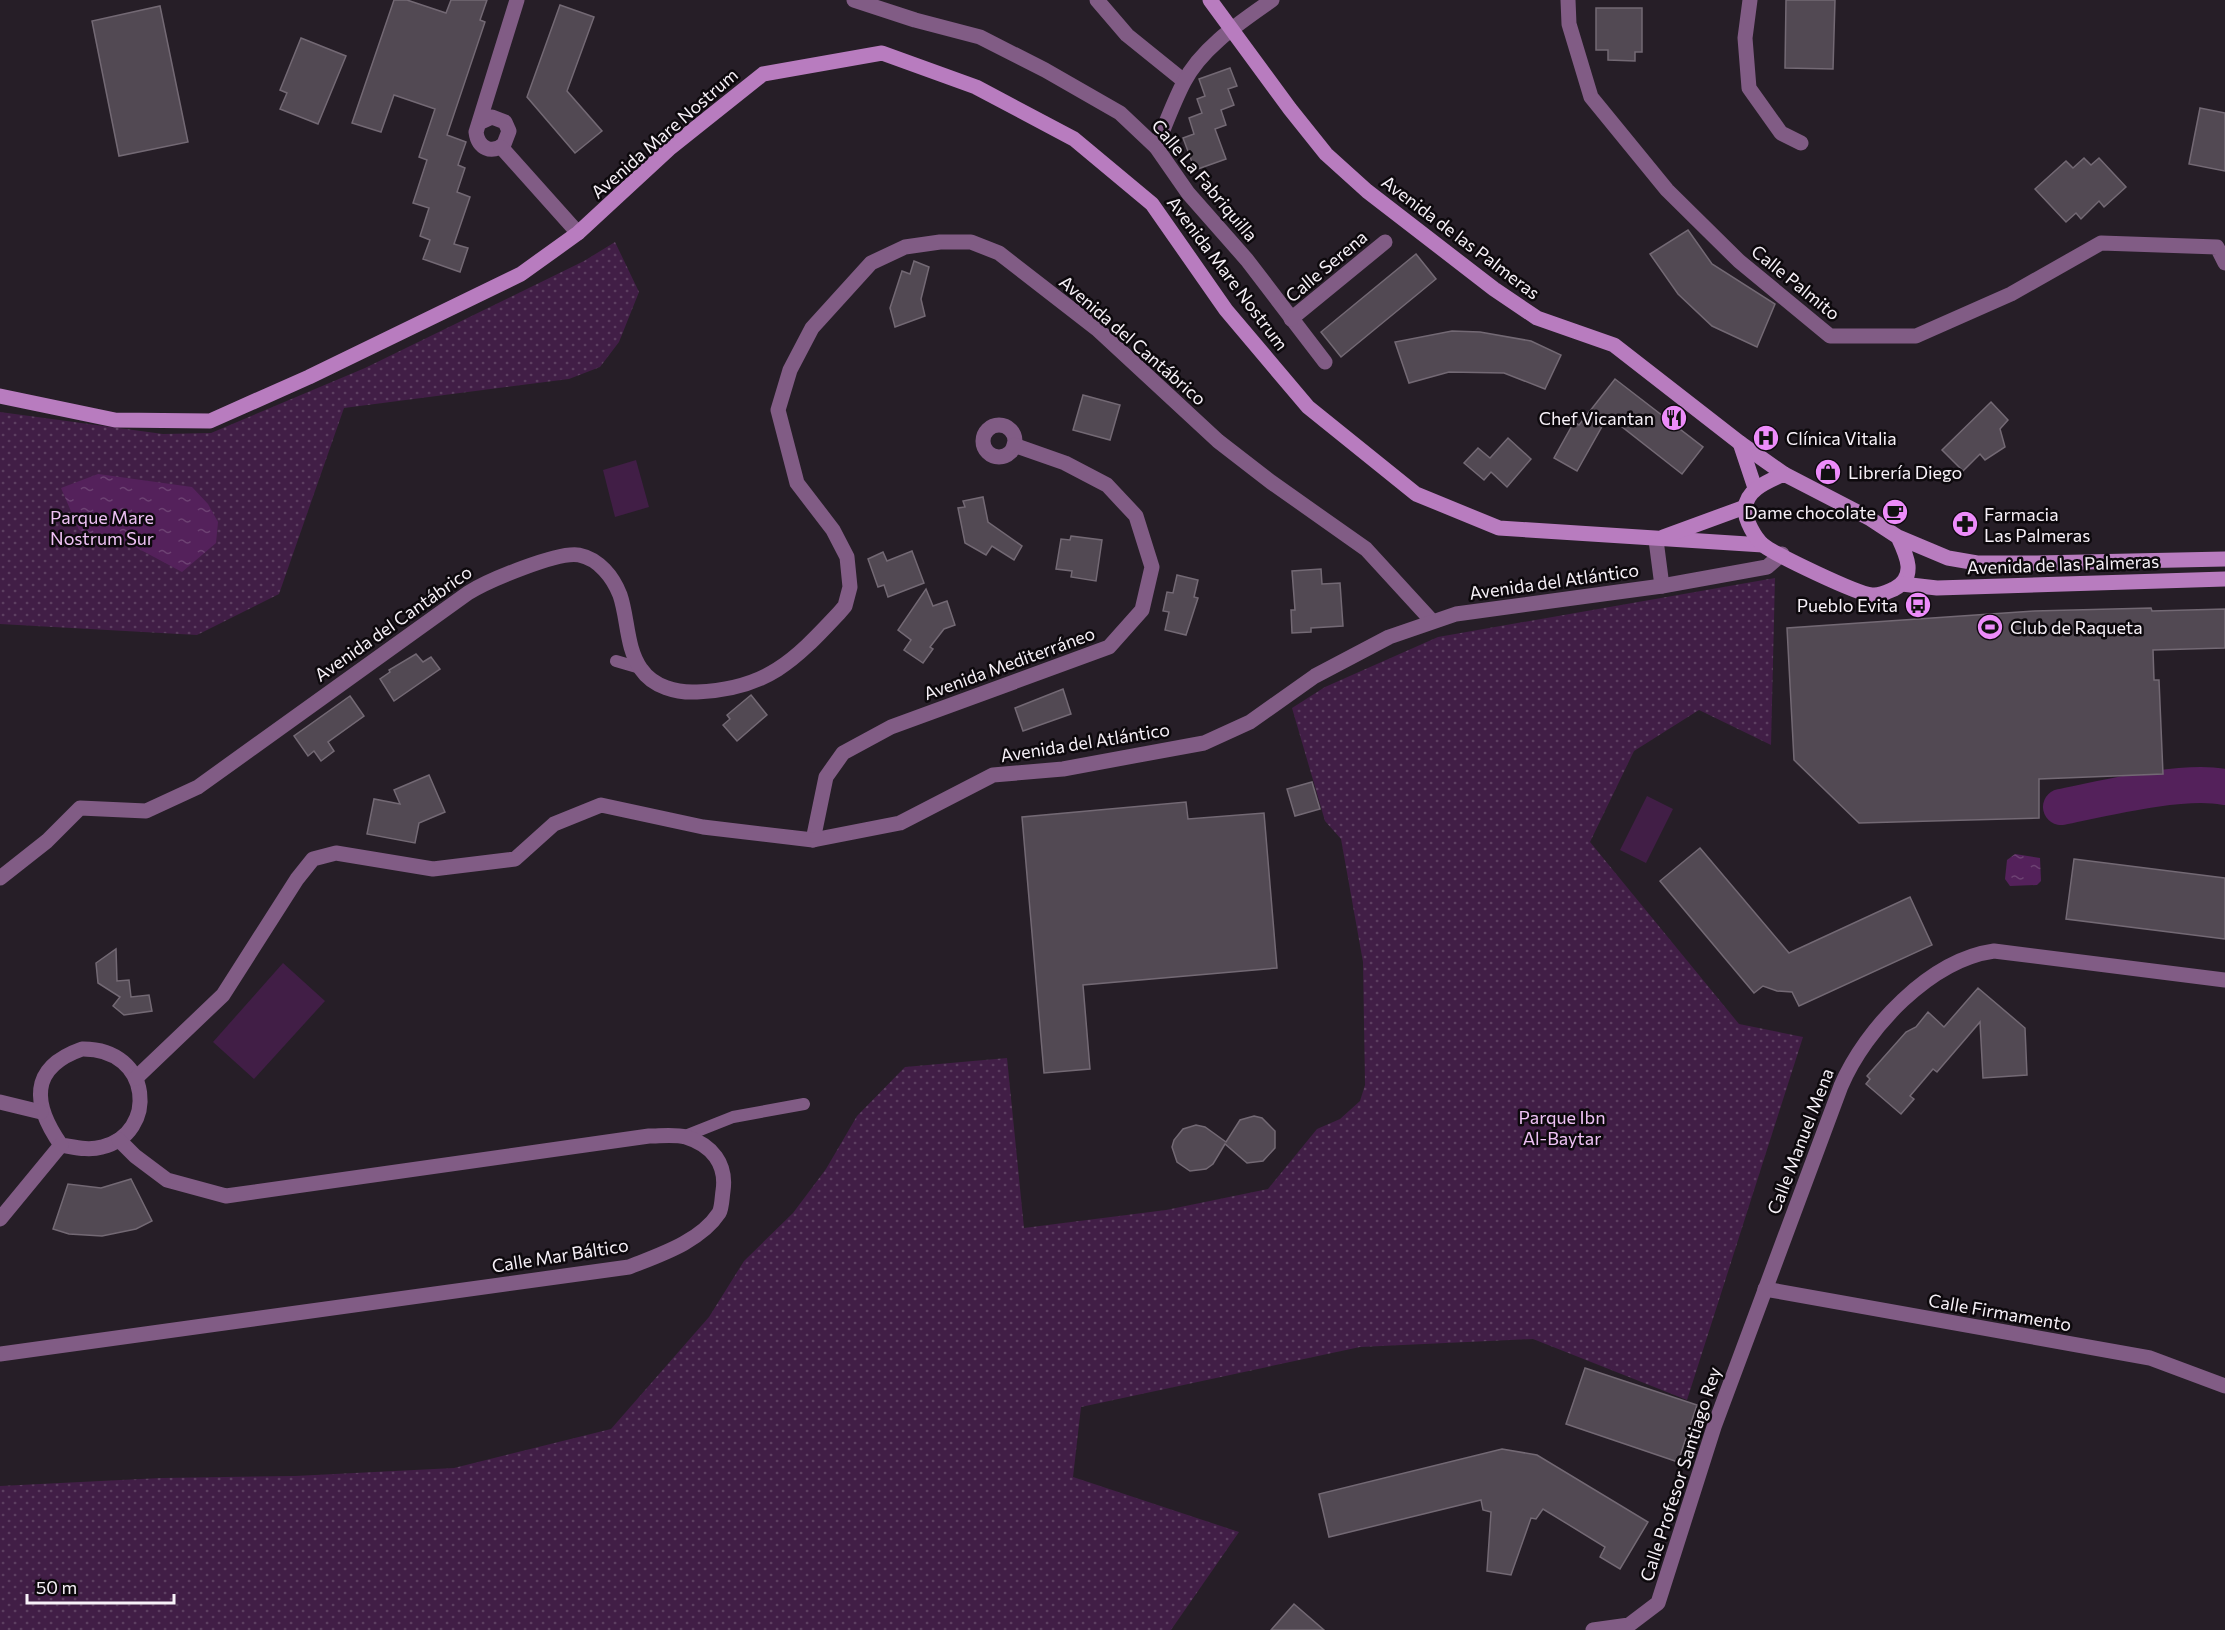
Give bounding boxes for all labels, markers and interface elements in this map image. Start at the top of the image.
street label: Avenida Mare Nostrum [586,63,742,203]
street label: Calle La Fabriquilla [1148,114,1262,246]
street label: Avenida de las Palmeras [1378,170,1544,304]
street label: Avenida Mare Nostrum [1163,192,1293,354]
street label: Calle Serena [1281,225,1371,307]
street label: Calle Palmito [1747,240,1845,324]
street label: Avenida del Cantábrico [1055,270,1211,410]
restaurant icon: Chef Vicantan [1659,403,1689,433]
place label: Chef Vicantan [1539,407,1654,429]
hospital icon: Clínica Vitalia [1751,423,1781,453]
place label: Clínica Vitalia [1786,427,1897,449]
shop icon: Librería Diego [1813,457,1843,487]
place label: Librería Diego [1848,461,1962,483]
cafe icon: Dame chocolate [1880,497,1910,527]
place label: Dame chocolate [1744,501,1876,523]
place label: Farmacia Las Palmeras [1984,503,2090,546]
park label: Parque Mare Nostrum Sur [50,506,154,549]
pharmacy icon: Farmacia Las Palmeras [1950,509,1980,539]
street label: Avenida de las Palmeras [1966,550,2160,578]
street label: Avenida del Atlántico [1468,558,1640,604]
street label: Avenida del Cantábrico [310,560,476,686]
bus stop icon: Pueblo Evita [1903,590,1933,620]
place label: Pueblo Evita [1797,594,1898,616]
sports icon: Club de Raqueta [1975,612,2005,642]
place label: Club de Raqueta [2010,616,2143,638]
street label: Avenida Mediterráneo [920,622,1098,704]
street label: Avenida del Atlántico [999,718,1171,766]
street label: Calle Manuel Mena [1762,1065,1838,1217]
park label: Parque Ibn Al-Baytar [1518,1106,1606,1149]
street label: Calle Mar Báltico [490,1233,630,1277]
street label: Calle Firmamento [1927,1289,2073,1335]
street label: Calle Profesor Santiago Rey [1635,1364,1725,1584]
scale bar [27,1567,174,1605]
text: 50 m [36,1576,77,1598]

